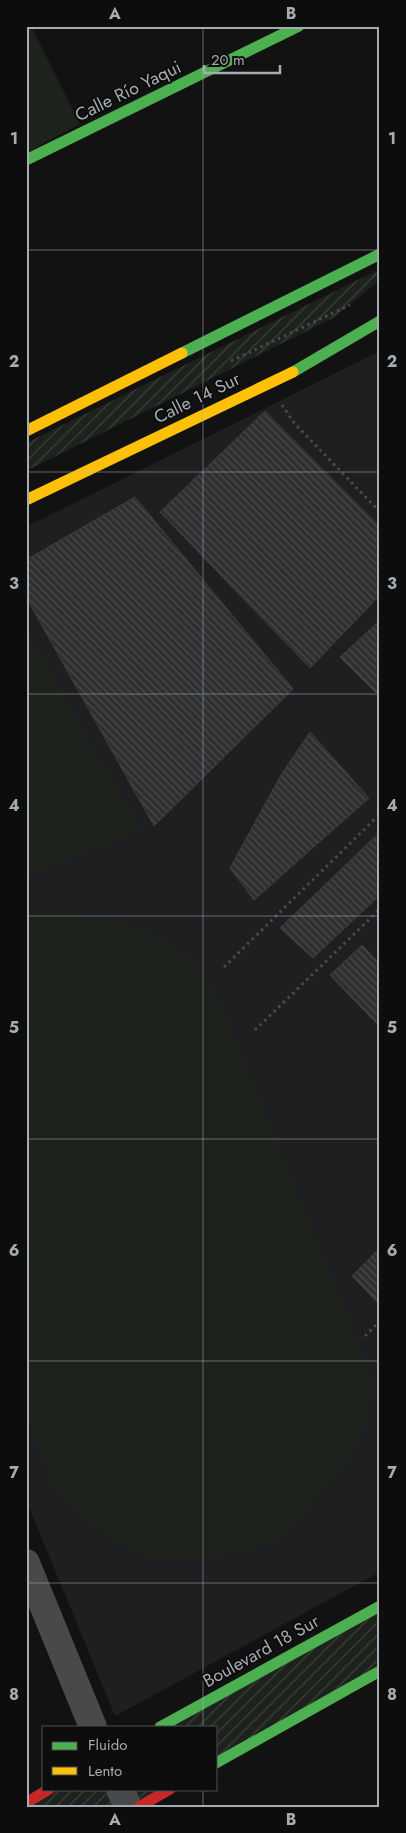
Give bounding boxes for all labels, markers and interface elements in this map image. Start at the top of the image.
text: A [108,2,121,25]
text: B [286,2,296,25]
scale bar [204,42,280,74]
text: 20 m [211,49,245,71]
street label: Calle Río Yaqui [70,54,186,128]
text: 1 [10,127,18,150]
text: 1 [388,127,396,150]
text: 2 [9,350,19,373]
text: 2 [387,350,397,373]
street label: Calle 14 Sur [149,365,245,430]
text: 3 [9,572,19,595]
text: 3 [387,572,397,595]
text: 4 [8,794,20,817]
text: 4 [386,794,398,817]
text: 5 [9,1016,19,1039]
text: 5 [387,1016,397,1039]
text: 6 [9,1239,19,1262]
text: 6 [387,1239,397,1262]
text: 7 [9,1461,19,1484]
text: 7 [387,1461,397,1484]
street label: Boulevard 18 Sur [198,1608,325,1694]
text: 8 [9,1683,19,1706]
text: 8 [387,1683,397,1706]
legend [42,1726,218,1790]
text: Fluido [88,1734,127,1756]
text: Lento [88,1760,122,1782]
text: A [108,1808,121,1831]
text: B [286,1808,296,1831]

